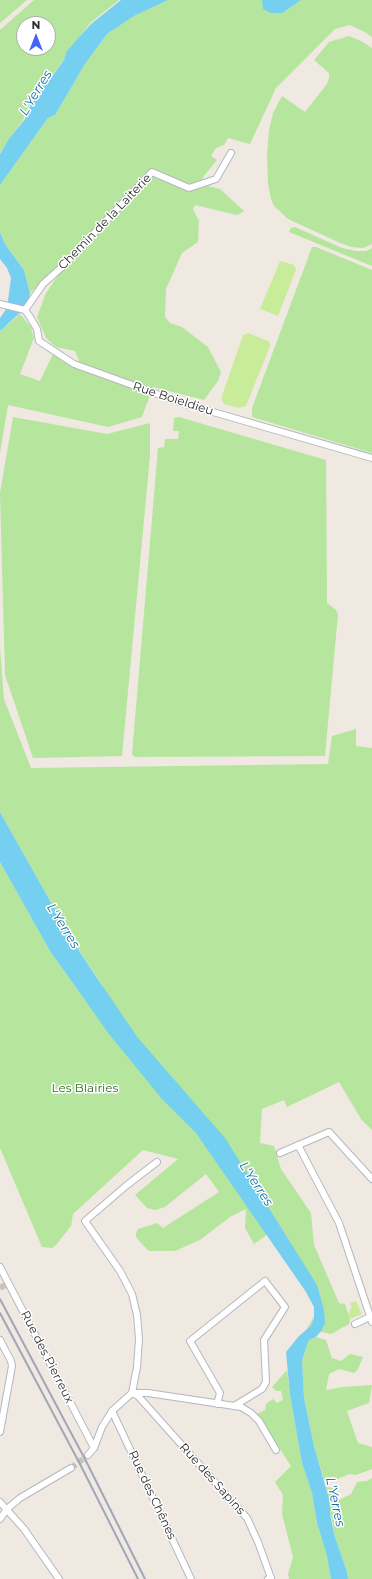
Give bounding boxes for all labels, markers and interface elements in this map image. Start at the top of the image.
north arrow [16,16,56,56]
text: N [32,18,40,32]
water label: L'Yerres [16,67,56,119]
street label: Chemin de la Laiterie [56,171,154,273]
street label: Rue Boieldieu [131,379,215,419]
water label: L'Yerres [43,901,83,951]
park label: Les Blairies [52,1081,118,1095]
water label: L'Yerres [236,1159,276,1209]
street label: Rue des Pierreux [17,1308,77,1406]
street label: Rue des Sapins [176,1440,248,1518]
street label: Rue des Chênes [125,1448,179,1542]
water label: L'Yerres [322,1476,348,1528]

